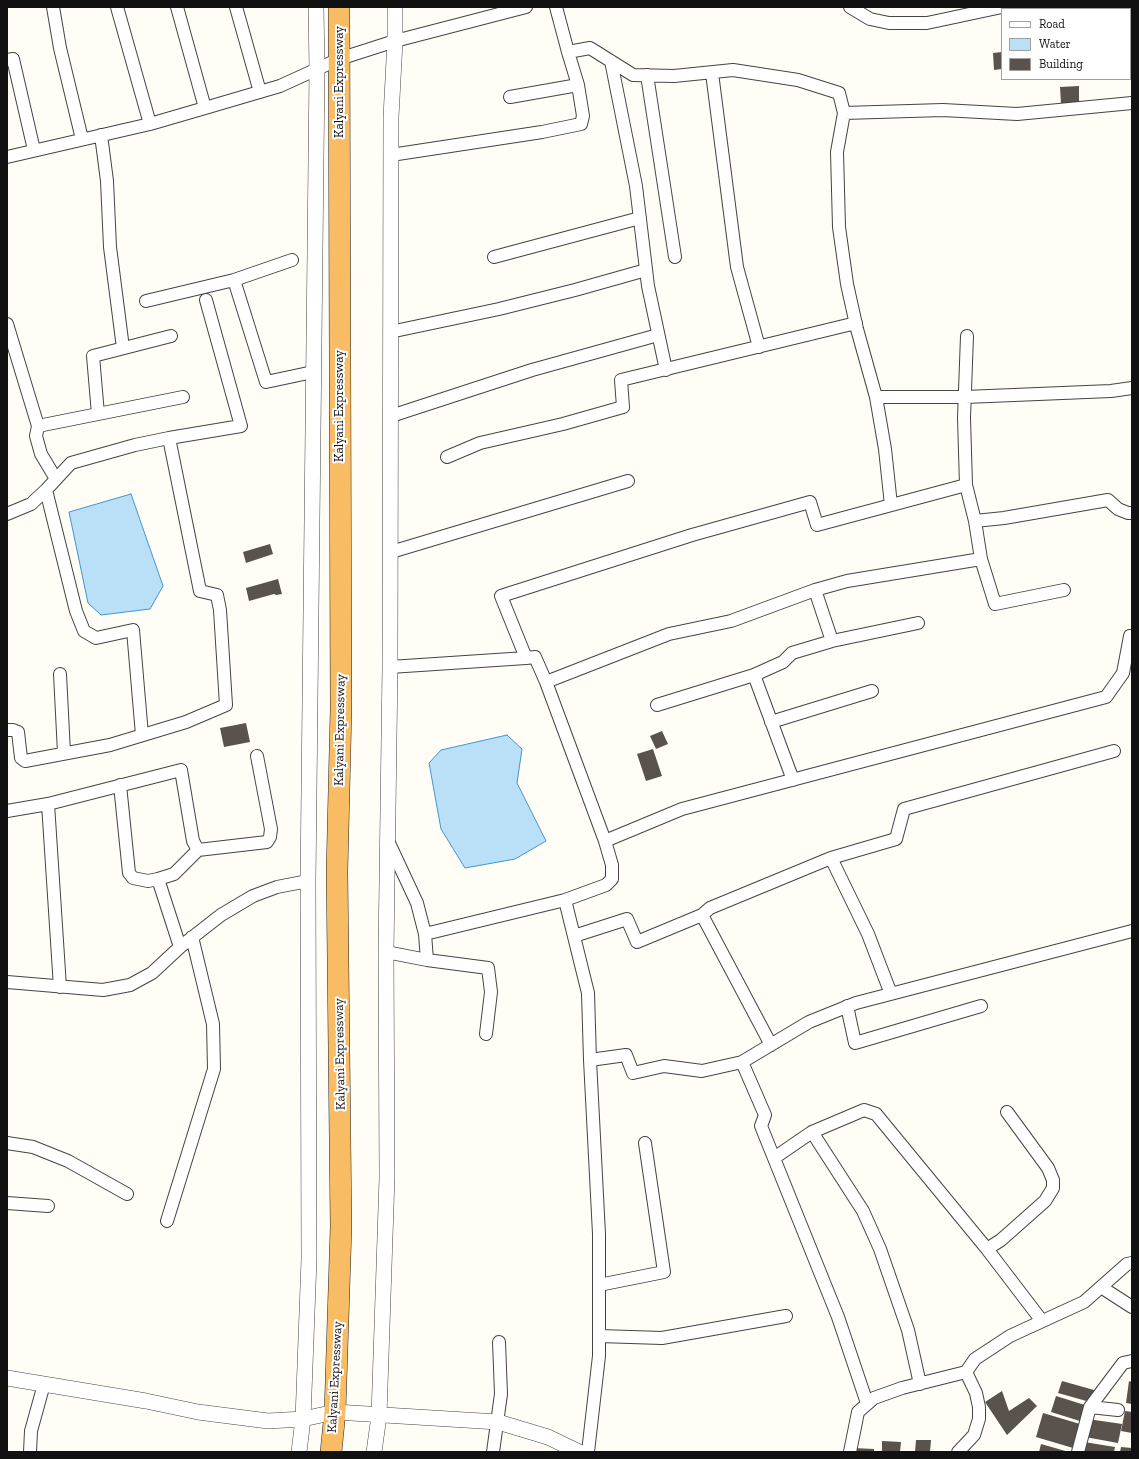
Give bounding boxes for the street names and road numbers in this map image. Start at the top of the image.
street label: Kalyani Expressway [331,26,347,138]
street label: Kalyani Expressway [331,350,347,462]
street label: Kalyani Expressway [331,674,349,786]
street label: Kalyani Expressway [331,998,349,1110]
street label: Kalyani Expressway [324,1321,346,1433]

